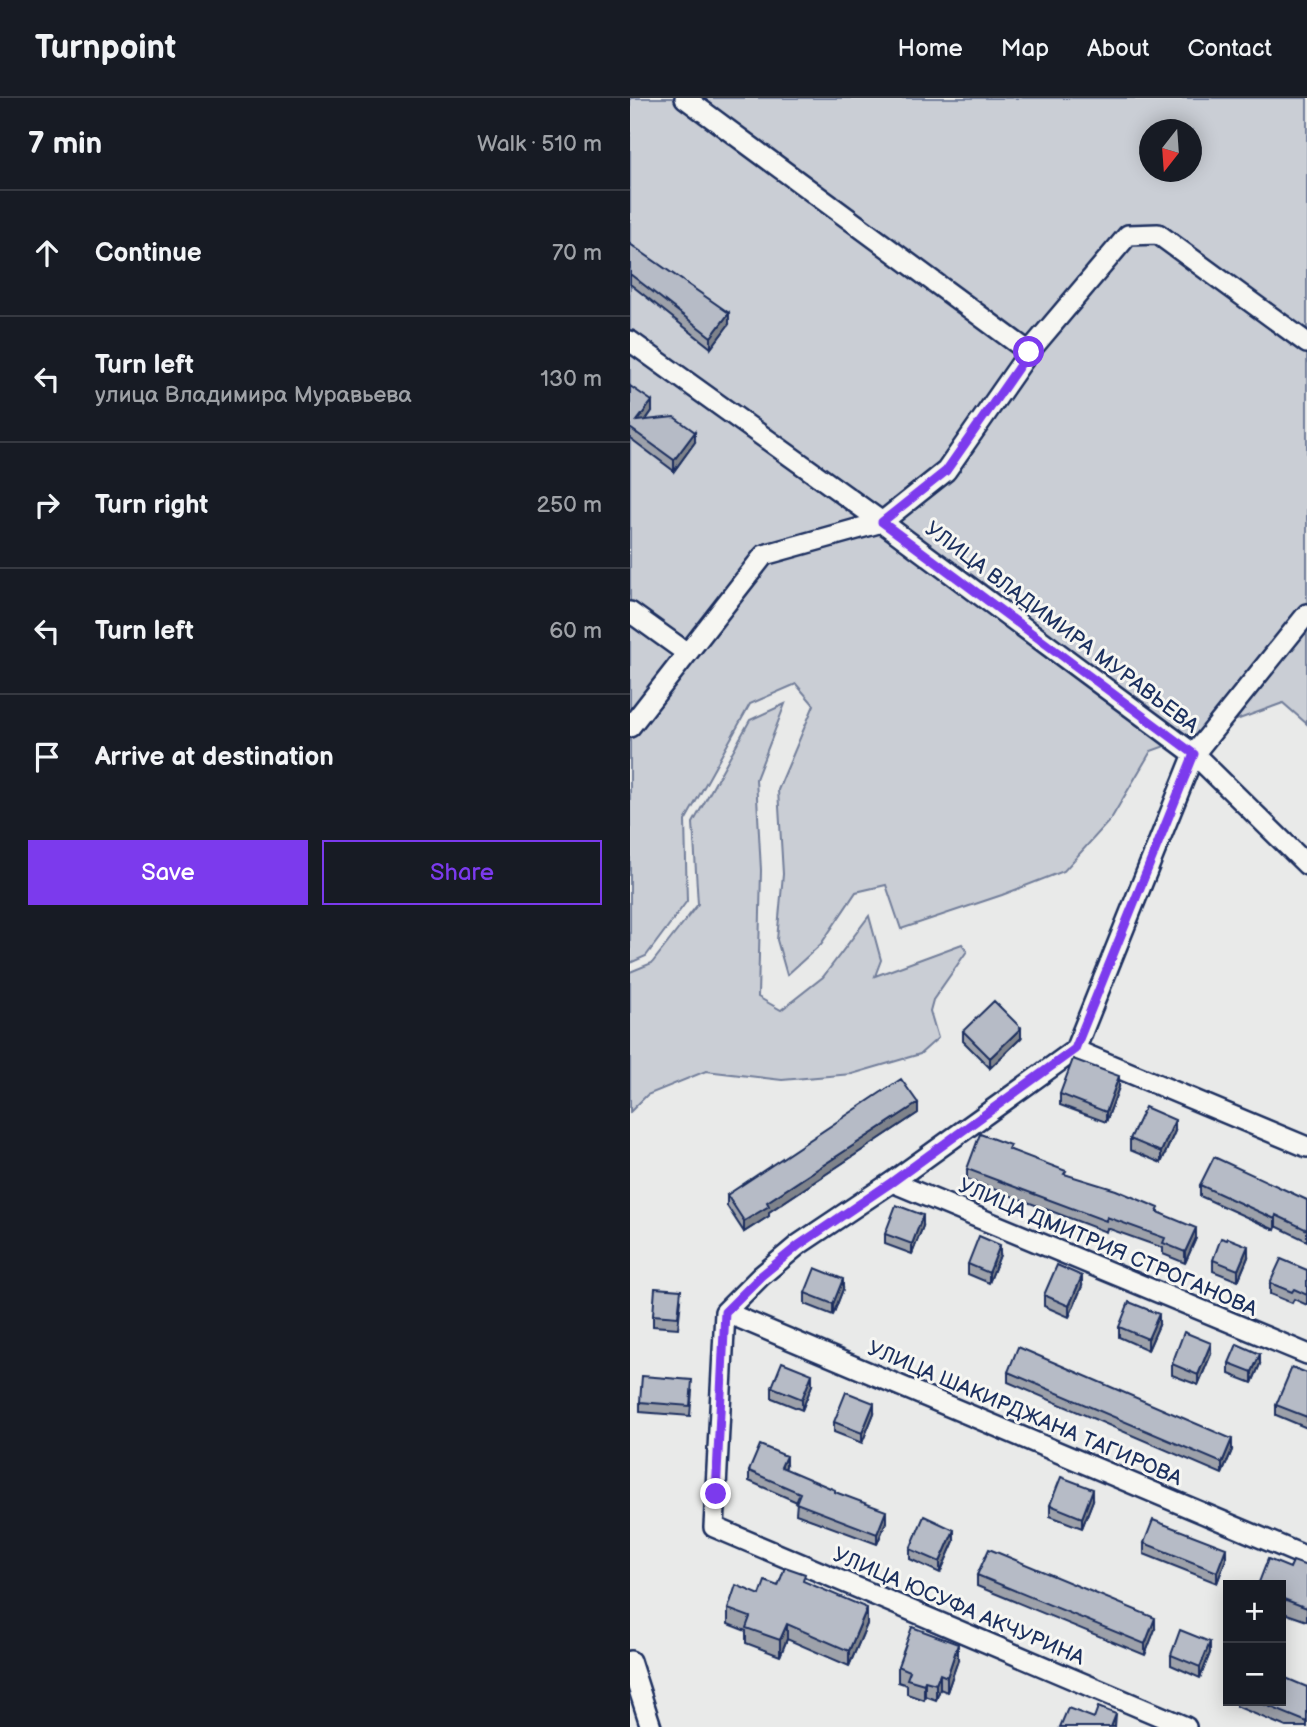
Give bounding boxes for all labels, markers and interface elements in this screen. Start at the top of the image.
text: Turnpoint [35,28,176,68]
text: Home [898,34,963,63]
text: Map [1001,34,1049,63]
text: About [1087,34,1149,63]
text: Contact [1187,34,1272,63]
north arrow [1139,119,1202,182]
text: 7 min [28,126,102,162]
text: Walk · 510 m [477,130,602,158]
icon: ahead [28,234,66,272]
text: Continue [95,238,202,269]
text: 70 m [552,239,602,267]
route start [1013,336,1044,367]
text: Turn left [95,350,194,381]
icon: left [28,360,66,398]
text: 130 m [540,365,602,393]
text: улица Владимира Муравьева [95,381,412,409]
icon: right [28,486,66,524]
text: Turn right [95,490,208,521]
text: 250 m [536,491,602,519]
street label: УЛИЦА ВЛАДИМИРА МУРАВЬЕВА [920,516,1204,739]
icon: left [28,612,66,650]
text: Turn left [95,616,194,647]
text: 60 m [549,617,602,645]
icon: arrive [28,738,66,776]
text: Arrive at destination [95,742,334,773]
button: Save [28,840,308,905]
button: Share [322,840,602,905]
street label: УЛИЦА ДМИТРИЯ СТРОГАНОВА [955,1173,1261,1322]
street label: УЛИЦА ШАКИРДЖАНА ТАГИРОВА [864,1336,1186,1491]
route end [700,1478,731,1509]
street label: УЛИЦА ЮСУФА АКЧУРИНА [829,1542,1088,1671]
map controls [1223,1580,1286,1706]
button: + [1223,1580,1286,1643]
button: − [1223,1643,1286,1706]

